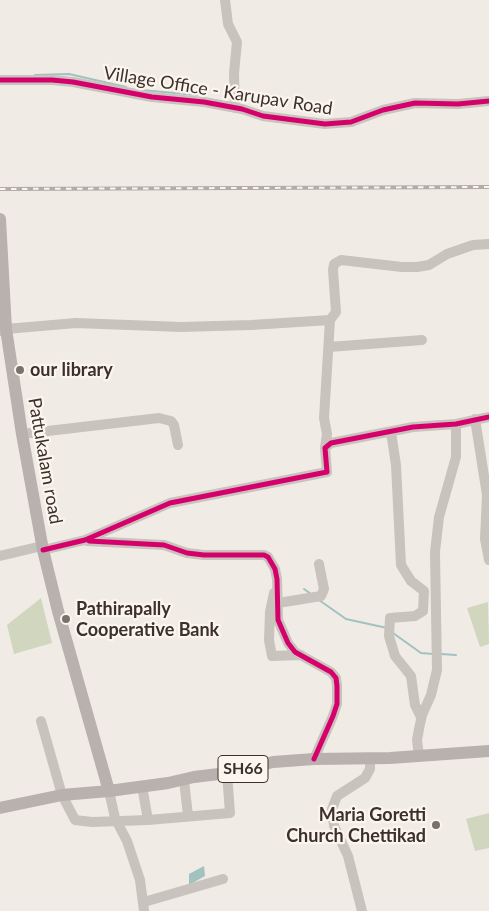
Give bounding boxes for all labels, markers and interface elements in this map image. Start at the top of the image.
street label: Village Office - Karupav Road [102,62,334,120]
place label: our library [30,359,113,381]
marker: our library [14,364,26,376]
street label: Pattukalam road [23,396,67,526]
place label: Pathirapally Cooperative Bank [76,598,219,640]
marker: Pathirapally Cooperative Bank [60,613,72,625]
road number: SH66 [218,756,268,782]
place label: Maria Goretti Church Chettikad [286,804,426,846]
marker: Maria Goretti Church Chettikad [430,819,442,831]

